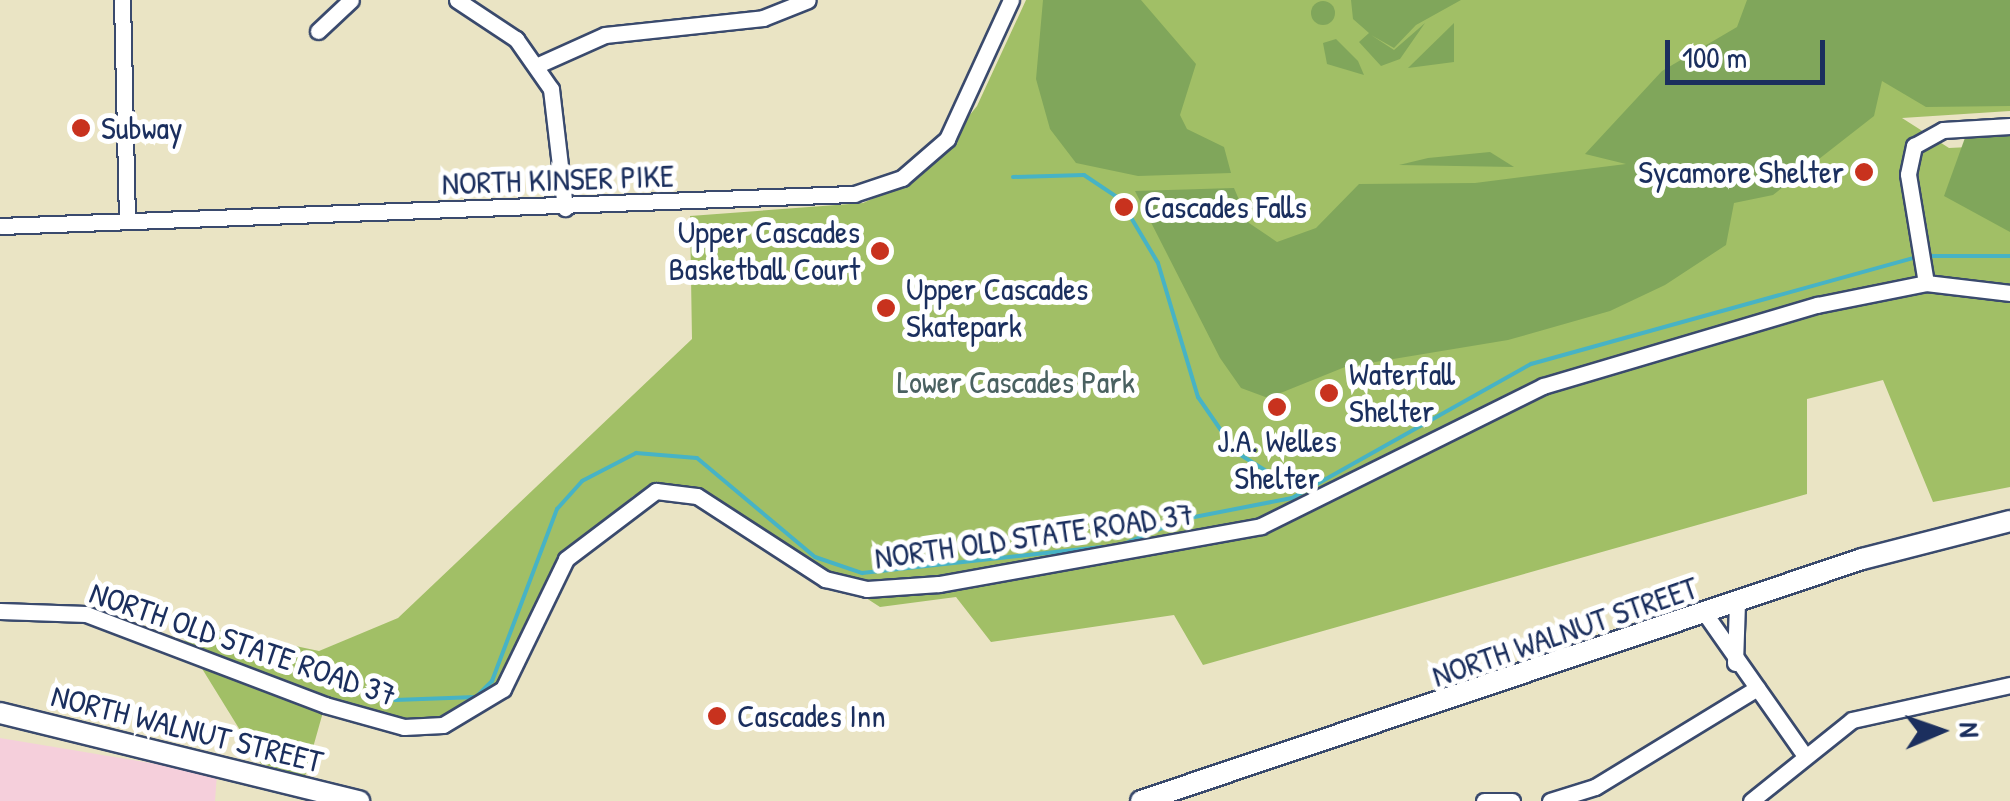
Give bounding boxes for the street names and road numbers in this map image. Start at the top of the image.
street label: NORTH KINSER PIKE [441,157,675,203]
street label: NORTH OLD STATE ROAD 37 [872,495,1196,577]
street label: NORTH WALNUT STREET [1427,569,1703,695]
street label: NORTH OLD STATE ROAD 37 [85,574,401,714]
street label: NORTH WALNUT STREET [47,677,327,781]

